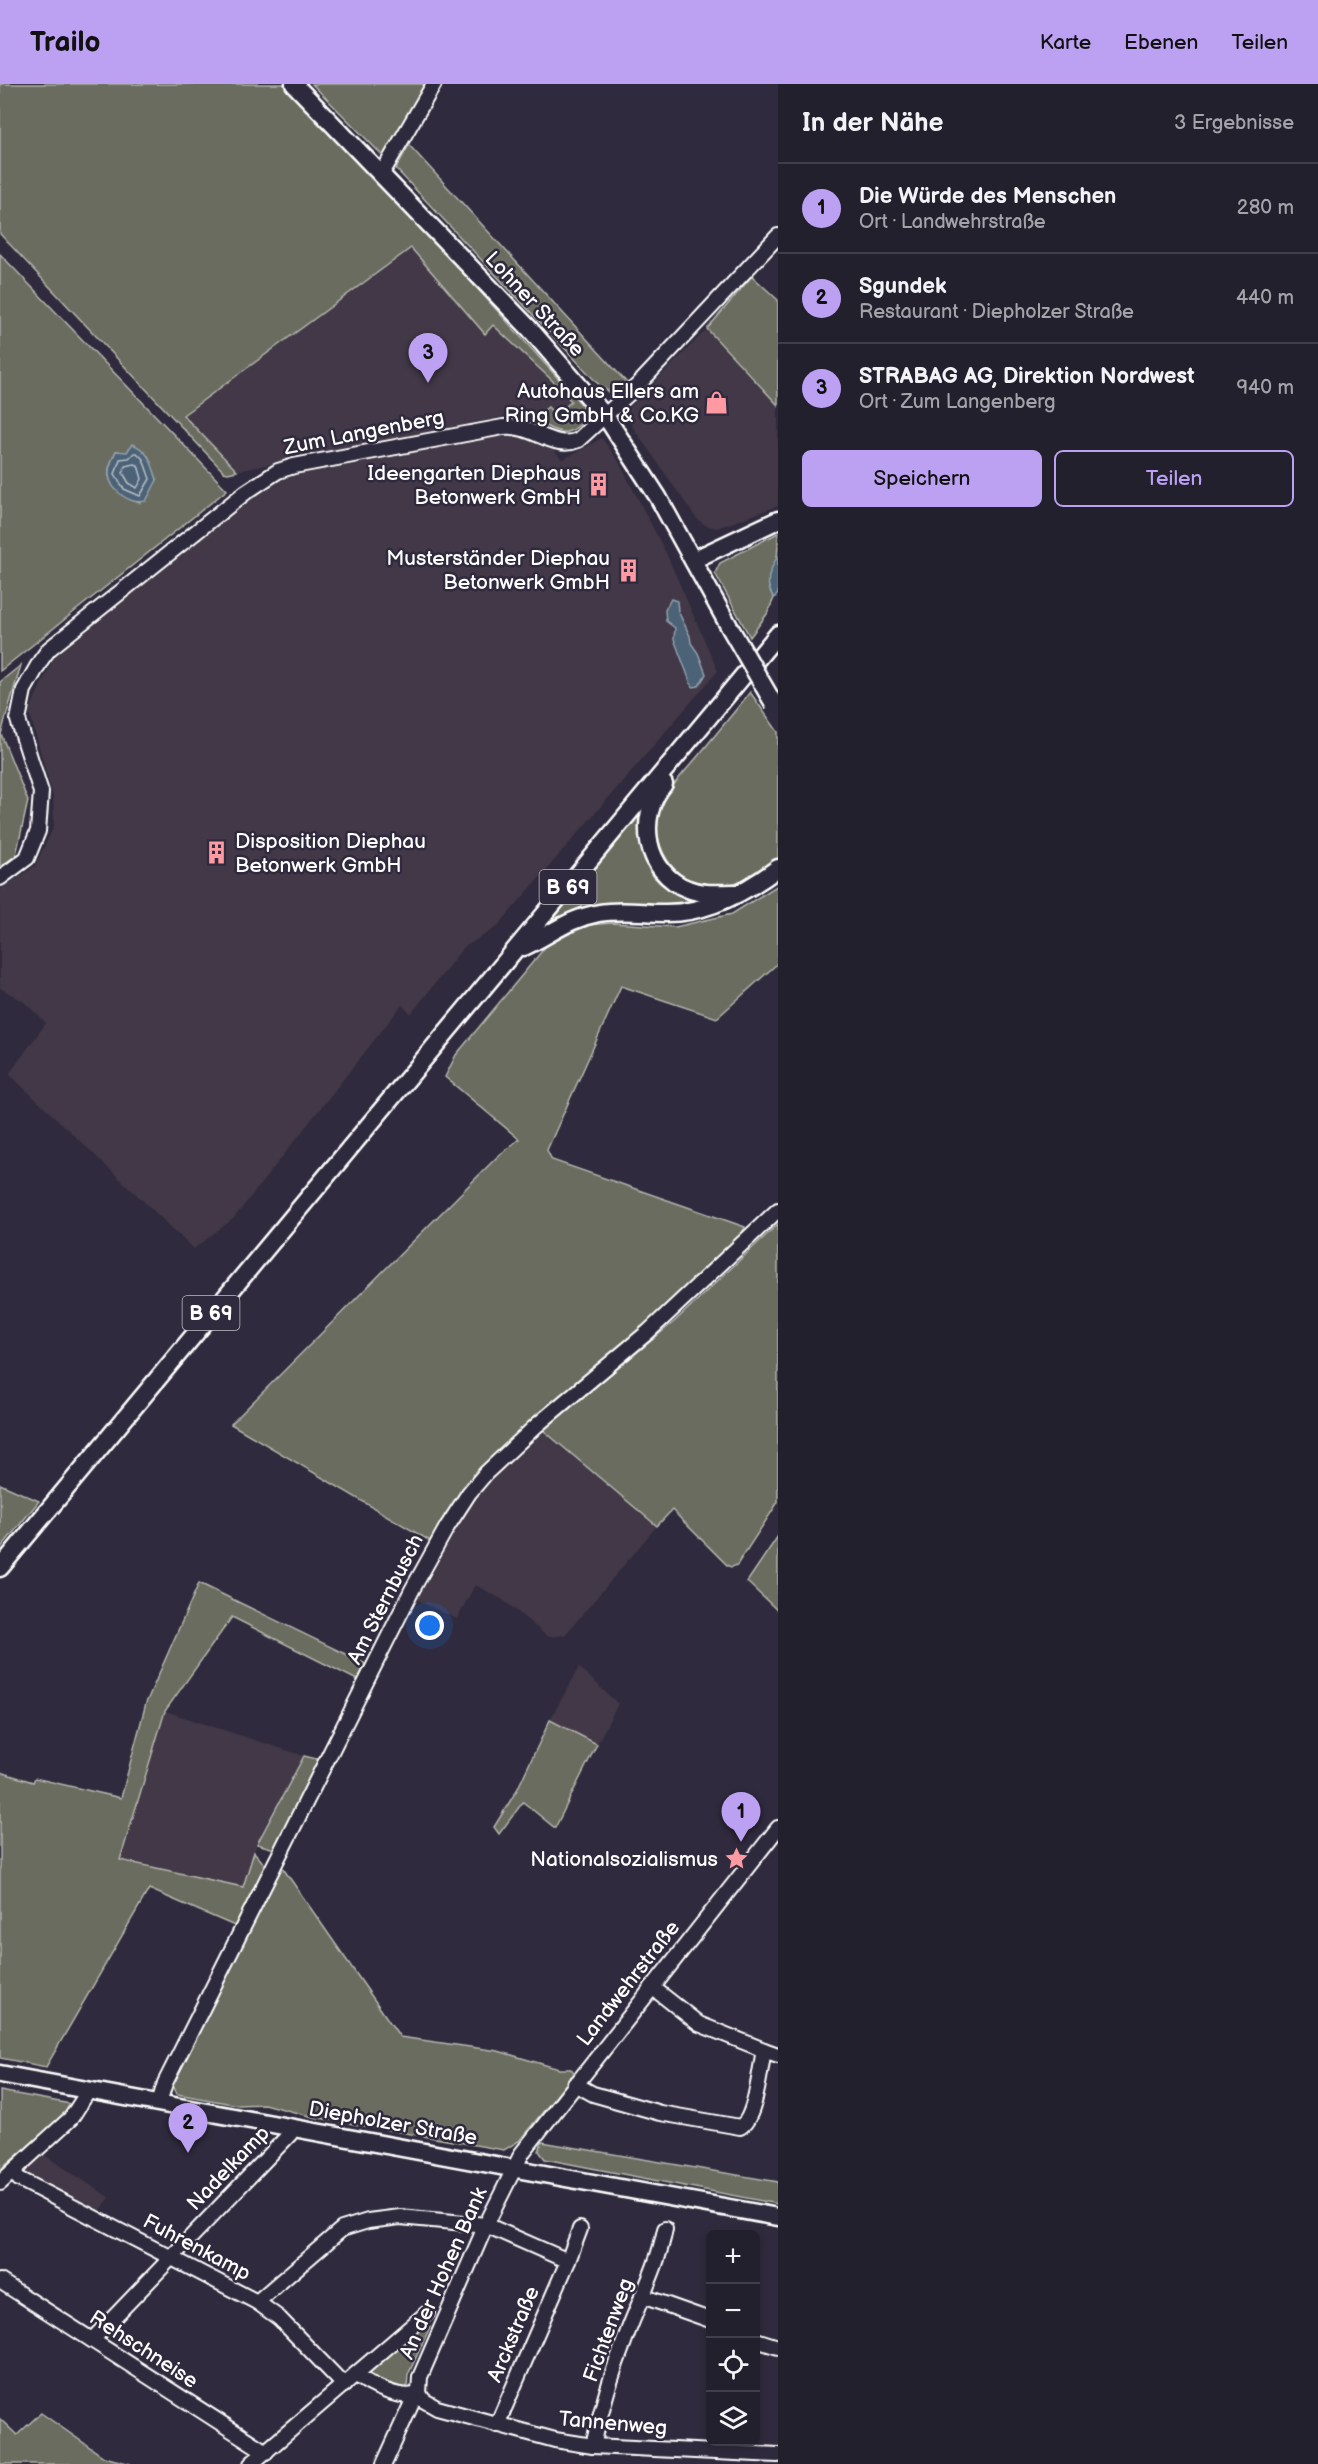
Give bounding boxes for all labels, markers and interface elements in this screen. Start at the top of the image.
text: Trailo [30,26,101,59]
text: Karte [1040,30,1091,55]
text: Ebenen [1124,30,1198,55]
text: Teilen [1231,30,1288,55]
text: In der Nähe [802,108,944,139]
text: 3 Ergebnisse [1174,111,1294,135]
text: Die Würde des Menschen [859,183,1116,210]
text: 1 [817,196,826,220]
text: 280 m [1237,196,1294,220]
text: Ort · Landwehrstraße [859,210,1046,234]
street label: Lohner Straße [480,247,590,362]
text: Sgundek [859,273,946,300]
text: 2 [816,286,827,310]
text: 440 m [1236,286,1294,310]
text: Restaurant · Diepholzer Straße [859,300,1134,324]
pin: 3 [408,334,448,383]
text: STRABAG AG, Direktion Nordwest [859,363,1195,390]
text: 3 [816,376,827,400]
text: 940 m [1237,376,1294,400]
place label: Autohaus Ellers am Ring GmbH & Co.KG [504,379,699,428]
shop icon: Autohaus Ellers am Ring GmbH & Co.KG [704,390,730,416]
text: Ort · Zum Langenberg [859,390,1056,414]
street label: Zum Langenberg [281,405,446,460]
button: Speichern [802,450,1042,507]
button: Teilen [1054,450,1294,507]
place label: Ideengarten Diephaus Betonwerk GmbH [368,461,581,510]
building icon: Ideengarten Diephaus Betonwerk GmbH [586,472,612,498]
place label: Musterständer Diephau Betonwerk GmbH [386,546,610,595]
building icon: Musterständer Diephau Betonwerk GmbH [615,557,641,583]
place label: Disposition Diephau Betonwerk GmbH [235,829,426,878]
building icon: Disposition Diephau Betonwerk GmbH [204,840,230,866]
road number: B 69 [540,870,596,904]
road number: B 69 [182,1296,240,1330]
street label: Am Sternbusch [342,1530,429,1668]
your location [415,1611,444,1640]
pin: 1 [722,1792,760,1842]
place icon: Nationalsozialismus [723,1846,749,1872]
place label: Nationalsozialismus [530,1847,718,1872]
street label: Landwehrstraße [572,1916,685,2051]
street label: Diepholzer Straße [307,2096,479,2151]
pin: 2 [168,2104,207,2153]
street label: Nadelkamp [182,2121,275,2216]
street label: An der Hohen Bank [394,2183,493,2363]
street label: Fuhrenkamp [139,2209,255,2286]
map controls [706,2230,760,2446]
button: + [706,2230,760,2284]
street label: Fichtenweg [578,2275,639,2386]
street label: Arckstraße [482,2283,545,2386]
button: − [706,2284,760,2338]
street label: Rehschneise [85,2305,203,2394]
button: locate [706,2338,760,2392]
button: layers [706,2392,760,2446]
street label: Tannenweg [558,2406,668,2441]

